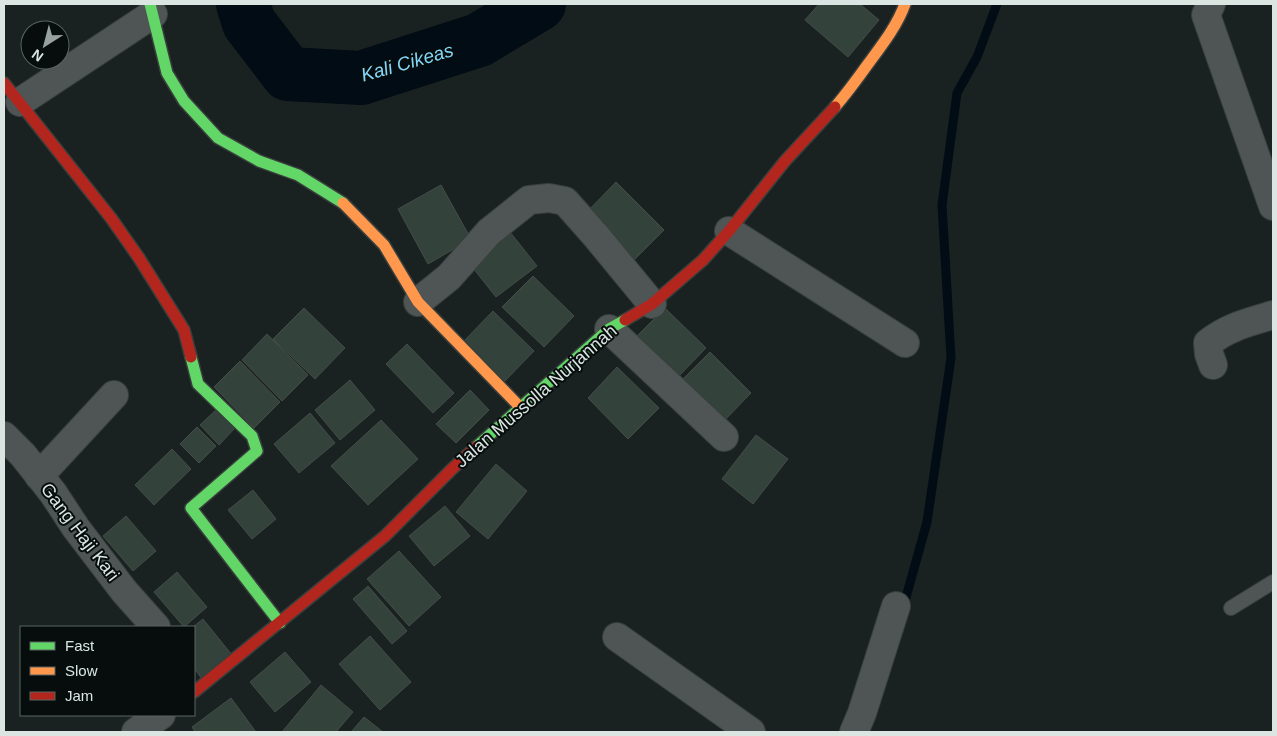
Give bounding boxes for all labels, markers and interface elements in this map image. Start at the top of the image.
north arrow [20,20,70,70]
water label: Kali Cikeas [359,39,456,86]
text: N [29,46,46,65]
street label: Jalan Mussolla Nurjannah [451,321,621,471]
street label: Gang Haji Kari [37,479,123,585]
legend [20,626,195,716]
text: Fast [65,637,95,654]
text: Slow [65,662,98,679]
text: Jam [65,687,93,704]

